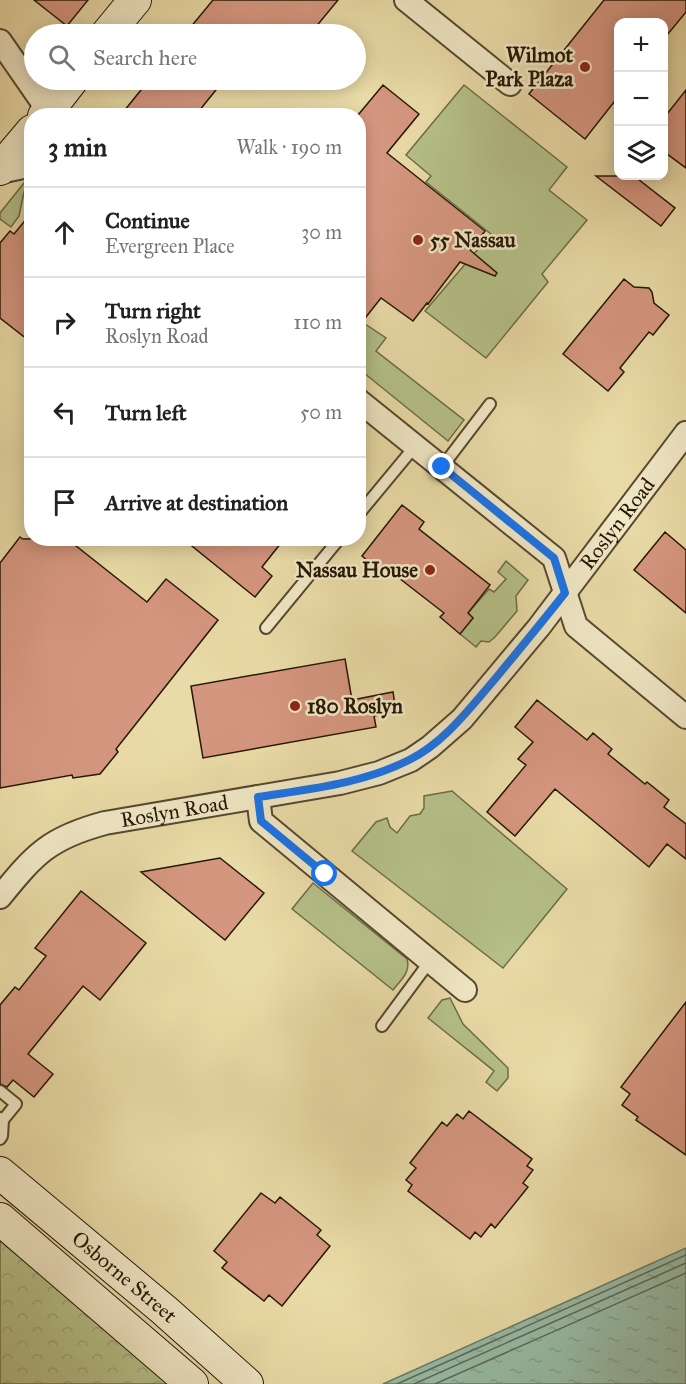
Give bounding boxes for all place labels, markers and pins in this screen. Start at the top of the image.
place label: Wilmot Park Plaza [485,42,574,92]
marker: Wilmot Park Plaza [578,60,592,74]
place label: 55 Nassau [430,227,516,253]
marker: 55 Nassau [411,233,425,247]
place label: Nassau House [296,557,418,583]
marker: Nassau House [423,563,437,577]
place label: 180 Roslyn [307,693,403,719]
marker: 180 Roslyn [288,699,302,713]

